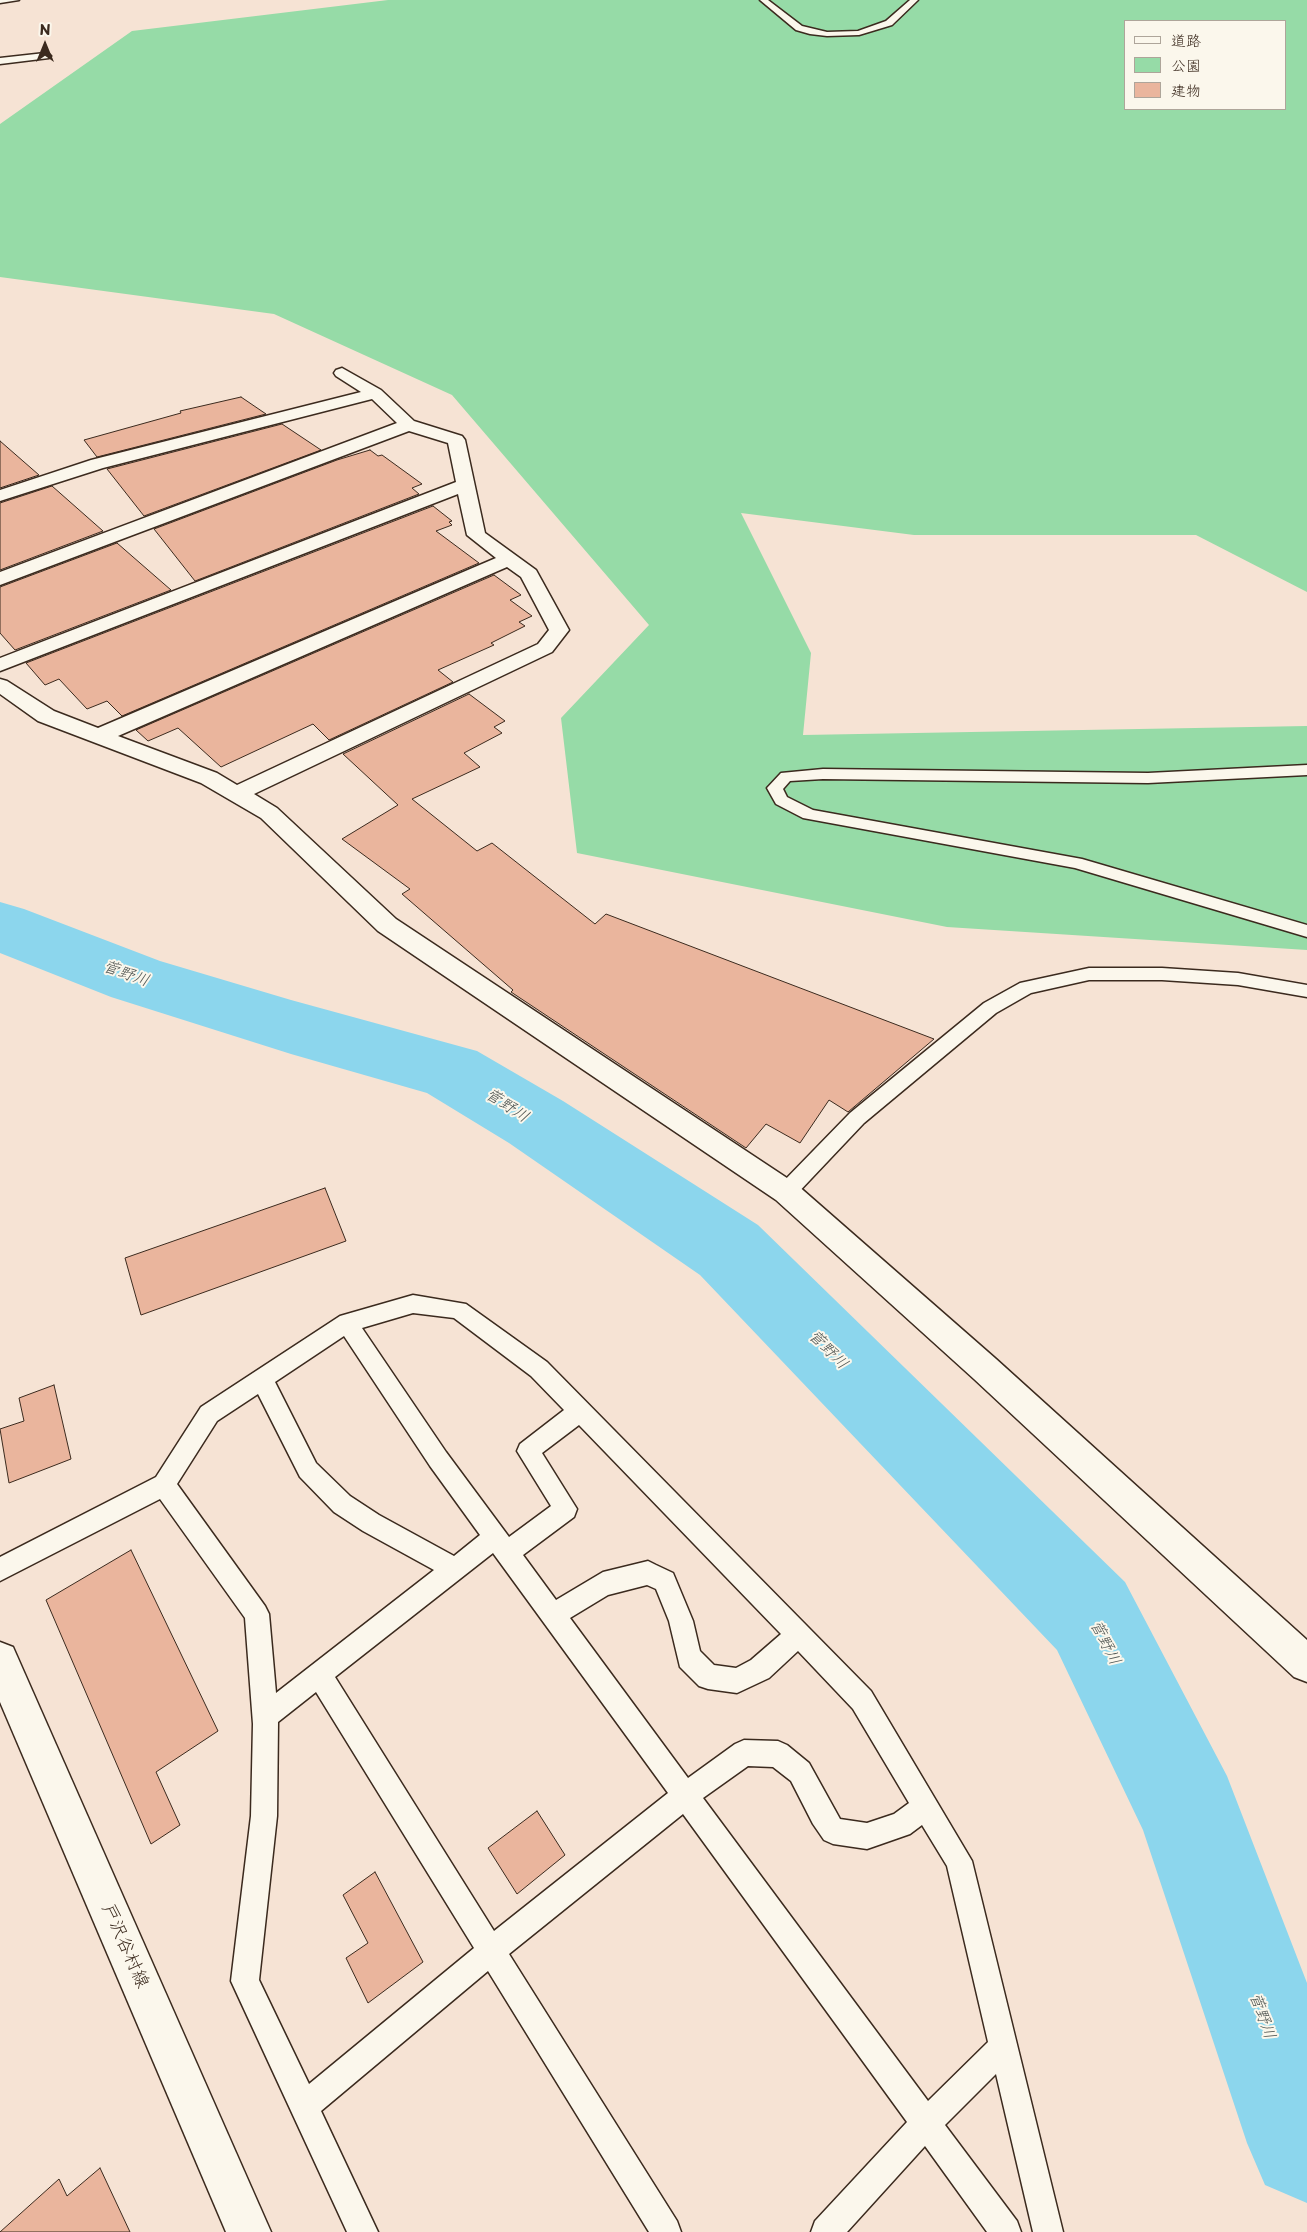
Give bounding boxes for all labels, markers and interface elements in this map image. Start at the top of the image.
text: N [39,19,51,40]
north arrow [20,20,70,70]
legend [1124,20,1287,110]
text: 道路 [1171,28,1201,51]
text: 公園 [1171,53,1201,76]
text: 建物 [1171,78,1201,101]
water label: 菅野川 [100,957,152,991]
water label: 菅野川 [482,1085,532,1127]
water label: 菅野川 [804,1326,852,1374]
water label: 菅野川 [1086,1617,1124,1669]
street label: 戸沢谷村線 [97,1900,153,1992]
water label: 菅野川 [1245,1990,1279,2042]

